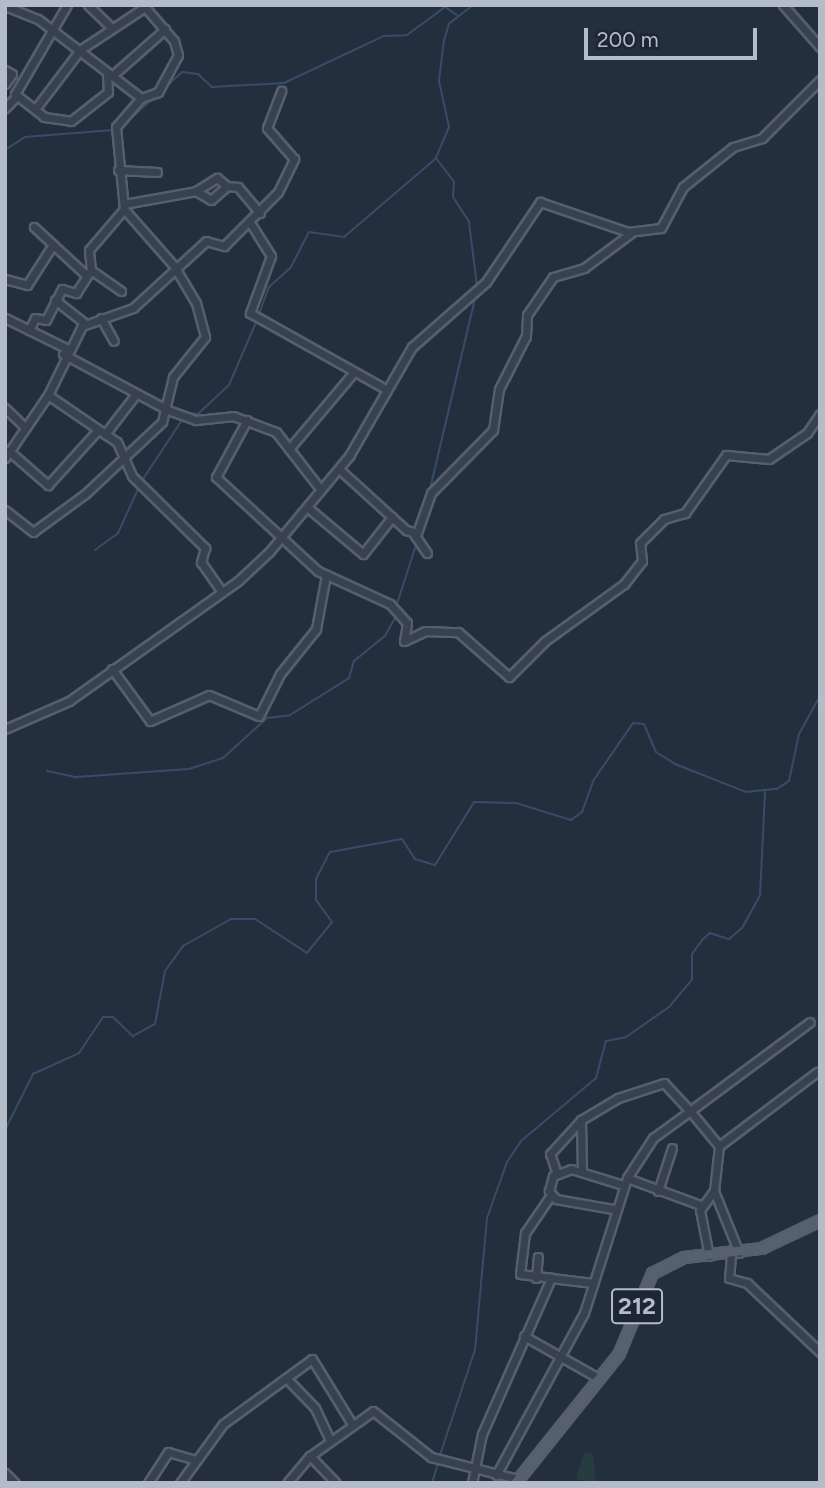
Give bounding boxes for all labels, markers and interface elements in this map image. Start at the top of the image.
scale bar [587,14,760,58]
text: 200 m [597,27,659,52]
road number: 212 [611,1286,663,1326]

